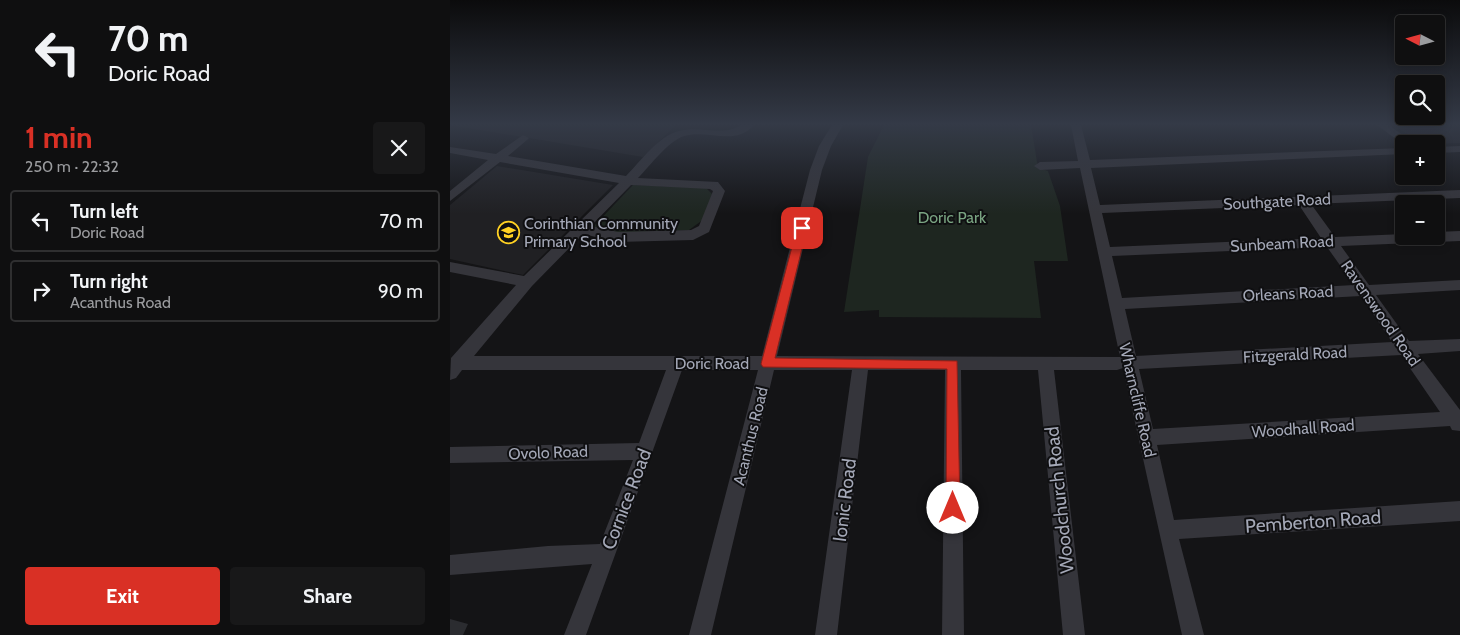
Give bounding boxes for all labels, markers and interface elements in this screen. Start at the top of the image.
north arrow [1395,15,1445,65]
map controls [1395,15,1445,245]
text: 70 m [108,17,189,60]
icon: left [25,20,90,85]
text: Doric Road [108,60,210,87]
button: search [1395,75,1445,125]
text: 1 min [25,119,93,156]
button: close [373,122,425,174]
button: + [1395,135,1445,185]
text: 250 m · 22:32 [25,157,119,176]
street label: Southgate Road [1223,189,1331,214]
button: − [1395,195,1445,245]
text: Turn left [70,200,138,223]
icon: left [27,207,55,235]
pin [781,207,823,249]
park label: Doric Park [918,208,987,227]
text: 70 m [379,210,423,233]
place label: Corinthian Community Primary School [524,214,678,251]
icon: arrive [788,214,816,242]
school or university icon: Corinthian Community Primary School [496,220,520,244]
text: Doric Road [70,223,144,242]
street label: Sunbeam Road [1230,231,1334,256]
street label: Ravenswood Road [1337,257,1424,370]
text: Turn right [70,270,148,293]
icon: right [27,277,55,305]
text: 90 m [378,280,423,303]
street label: Orleans Road [1242,282,1334,305]
text: Acanthus Road [70,293,171,312]
street label: Wharncliffe Road [1115,341,1160,459]
street label: Fitzgerald Road [1243,342,1348,367]
street label: Doric Road [675,354,749,373]
street label: Acanthus Road [729,385,772,487]
street label: Woodhall Road [1251,415,1355,442]
street label: Woodchurch Road [1040,425,1079,575]
street label: Ovolo Road [508,442,588,463]
street label: Cornice Road [597,445,656,553]
street label: Ionic Road [828,457,861,543]
position arrow [926,481,978,533]
street label: Pemberton Road [1244,505,1382,538]
button: Exit [25,567,220,625]
button: Share [230,567,425,625]

